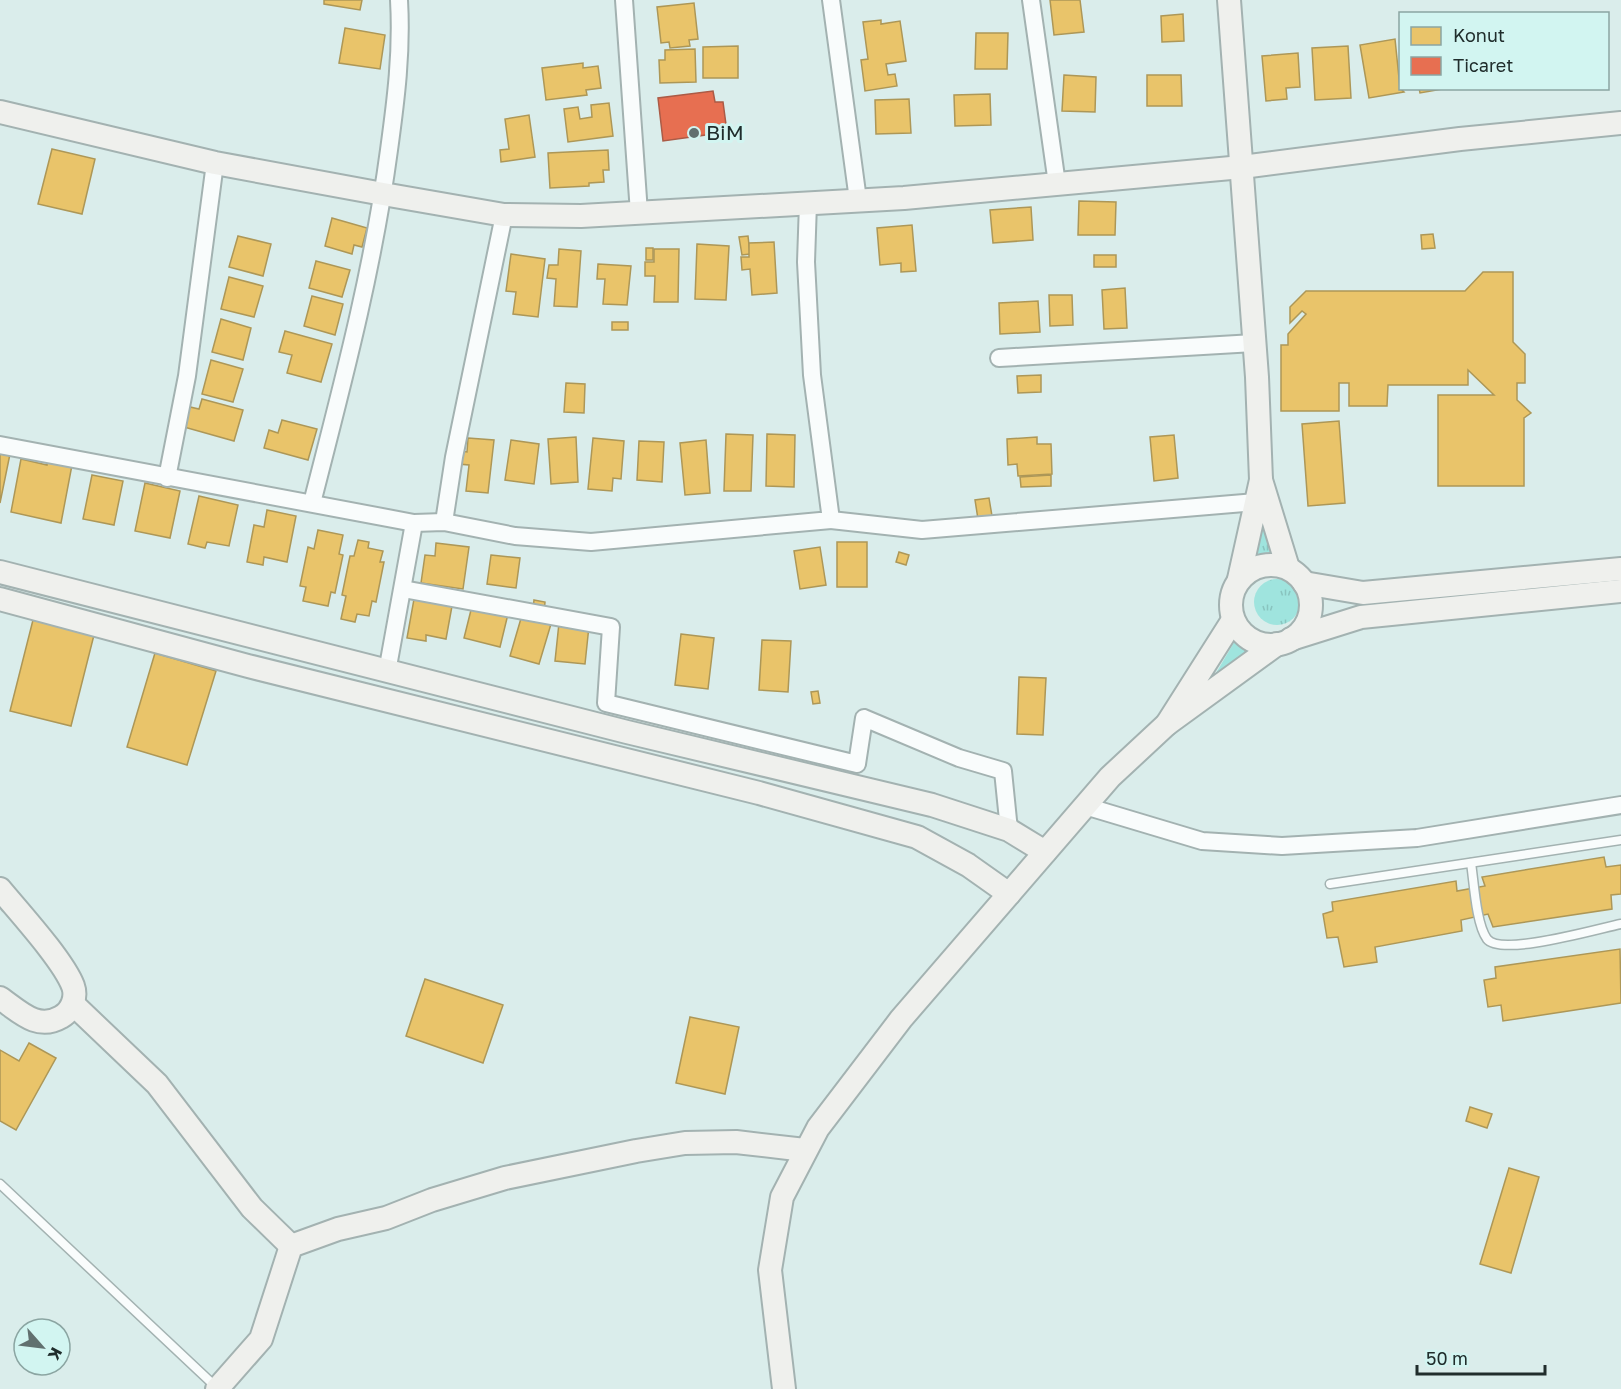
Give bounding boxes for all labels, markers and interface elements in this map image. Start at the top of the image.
legend [1399,12,1609,90]
text: Konut [1453,24,1505,46]
text: Ticaret [1453,54,1513,76]
place label: BiM [706,119,744,145]
marker: BiM [687,126,701,140]
north arrow [12,1317,72,1377]
scale bar [1417,1338,1544,1376]
text: K [44,1344,67,1364]
text: 50 m [1426,1347,1468,1369]

